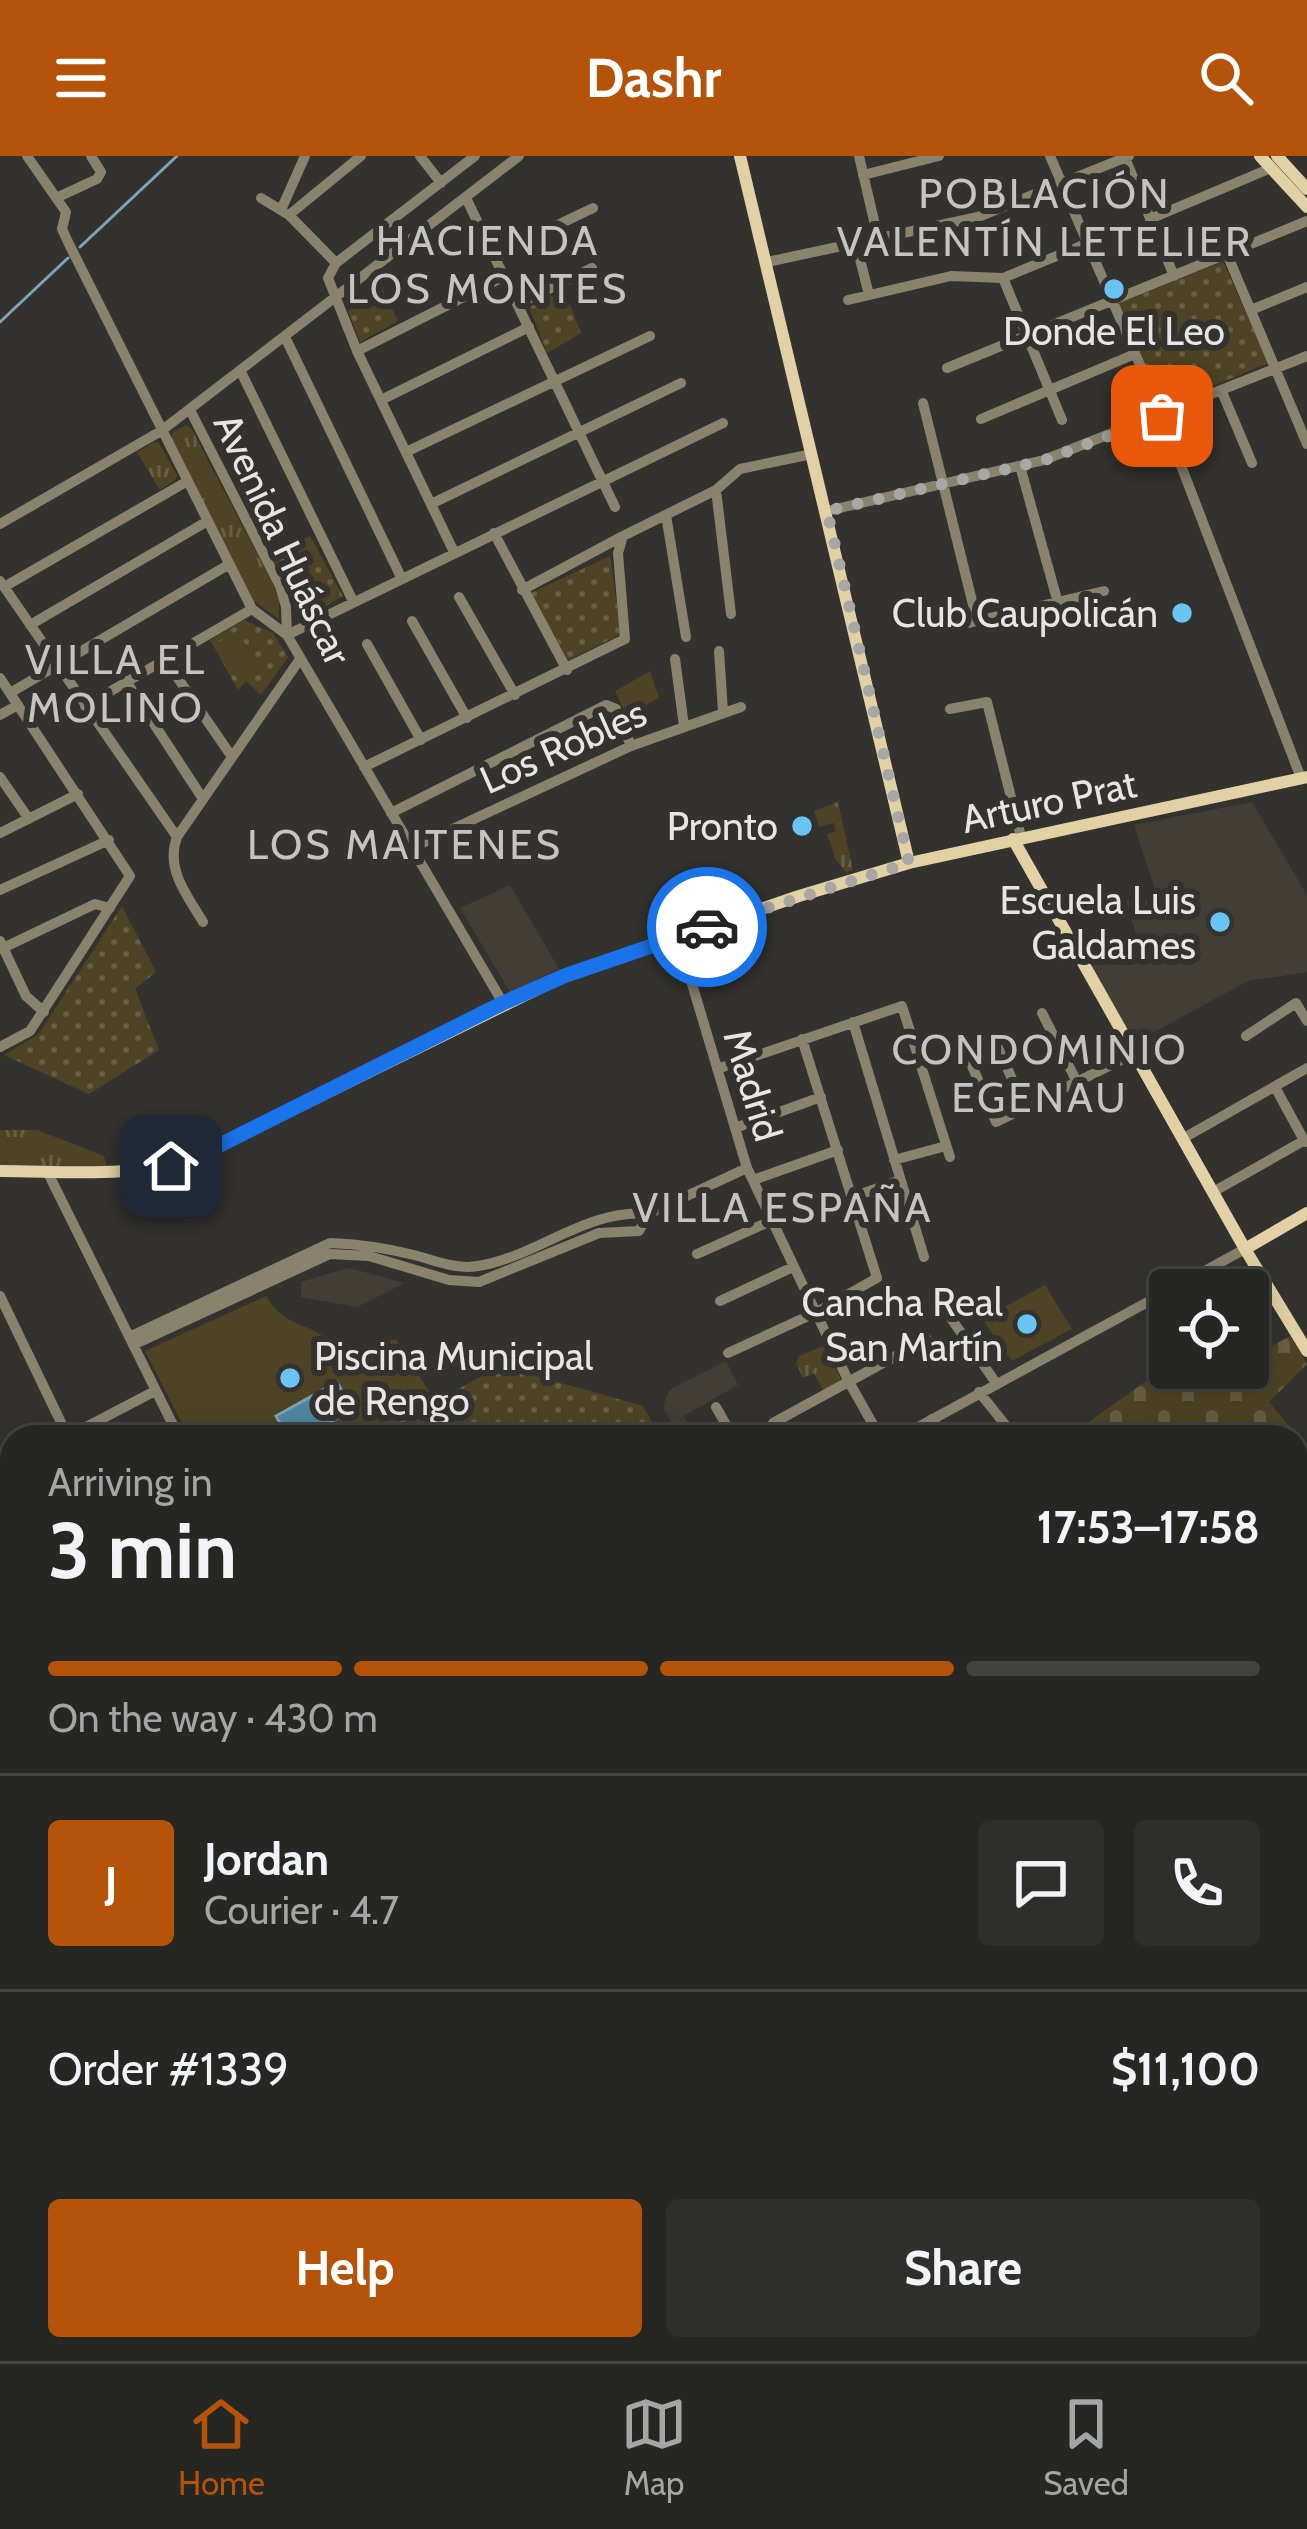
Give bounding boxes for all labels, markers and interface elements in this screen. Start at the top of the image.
icon: menu [48,45,114,111]
text: Dashr [586,45,721,111]
icon: search [1193,45,1259,111]
district label: POBLACIÓN VALENTÍN LETELIER [837,167,1253,267]
district label: HACIENDA LOS MONTES [347,214,629,314]
marker: Donde El Leo [1101,276,1127,302]
place label: Donde El Leo [1003,307,1225,355]
pin [1111,365,1213,467]
icon: bag [1129,383,1195,449]
street label: Avenida Huáscar [204,406,362,673]
place label: Club Caupolicán [892,589,1158,637]
marker: Club Caupolicán [1169,600,1195,626]
district label: VILLA EL MOLINO [25,633,207,733]
street label: Los Robles [473,688,653,804]
street label: Arturo Prat [957,759,1141,843]
place label: Pronto [667,802,778,850]
marker: Pronto [789,813,815,839]
district label: LOS MAITENES [247,818,563,870]
courier [647,867,767,987]
place label: Escuela Luis Galdames [1000,876,1196,969]
icon: car [674,894,740,960]
marker: Escuela Luis Galdames [1207,909,1233,935]
street label: Madrid [713,1023,793,1147]
district label: CONDOMINIO EGENAU [891,1023,1189,1123]
pin [120,1115,222,1217]
icon: home [138,1133,204,1199]
district label: VILLA ESPAÑA [632,1181,934,1233]
map controls [1149,1269,1269,1389]
button: locate [1149,1269,1269,1389]
place label: Cancha Real San Martín [801,1278,1003,1371]
marker: Cancha Real San Martín [1014,1311,1040,1337]
place label: Piscina Municipal de Rengo [314,1332,593,1425]
marker: Piscina Municipal de Rengo [277,1365,303,1391]
text: Arriving in [48,1458,212,1506]
text: 17:53–17:58 [1037,1500,1260,1554]
text: 3 min [48,1503,237,1598]
text: On the way · 430 m [48,1694,378,1742]
button: chat [978,1820,1104,1946]
button: phone [1134,1820,1260,1946]
text: Jordan [204,1832,329,1886]
text: J [105,1856,117,1910]
text: Courier · 4.7 [204,1886,399,1934]
text: Order #1339 [48,2042,289,2096]
text: $11,100 [1111,2042,1260,2096]
button: Help [48,2199,642,2337]
button: Share [666,2199,1260,2337]
tab: Home [178,2391,265,2503]
tab: Map [621,2391,687,2503]
tab: Saved [1043,2391,1129,2503]

